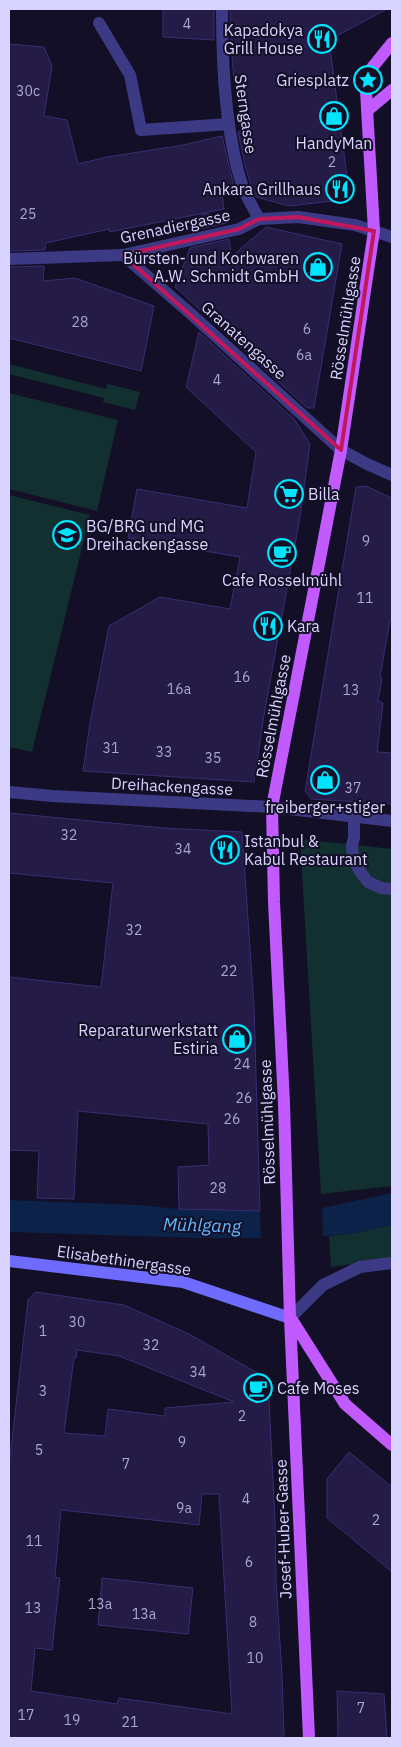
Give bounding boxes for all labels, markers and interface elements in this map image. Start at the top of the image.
house number: 4 [183,15,191,33]
place label: Kapadokya Grill House [224,20,303,58]
restaurant icon: Kapadokya Grill House [307,24,337,54]
place icon: Griesplatz [353,65,383,95]
place label: Griesplatz [276,70,349,90]
street label: Sterngasse [231,73,261,155]
house number: 30c [16,82,40,100]
shop icon: HandyMan [319,101,349,131]
place label: HandyMan [296,133,372,153]
house number: 2 [328,153,336,171]
restaurant icon: Ankara Grillhaus [325,174,355,204]
place label: Ankara Grillhaus [203,179,321,199]
house number: 25 [20,205,36,223]
street label: Grenadiergasse [118,205,232,247]
place label: Bürsten- und Korbwaren A.W. Schmidt GmbH [123,248,299,286]
shop icon: Bürsten- und Korbwaren A.W. Schmidt GmbH [303,252,333,282]
street label: Rösselmühlgasse [325,254,365,381]
street label: Granatengasse [197,297,291,384]
house number: 28 [72,313,88,331]
house number: 6 [303,320,311,338]
house number: 6a [296,346,312,364]
house number: 4 [213,371,221,389]
supermarket icon: Billa [274,479,304,509]
place label: Billa [308,484,340,504]
place label: BG/BRG und MG Dreihackengasse [86,516,208,554]
school or university icon: BG/BRG und MG Dreihackengasse [52,520,82,550]
house number: 9 [362,532,370,550]
cafe icon: Cafe Rosselmühl [267,538,297,568]
place label: Cafe Rosselmühl [222,570,342,590]
house number: 11 [357,589,373,607]
restaurant icon: Kara [253,611,283,641]
place label: Kara [287,616,320,636]
street label: Rösselmühlgasse [251,652,295,779]
house number: 16 [234,668,250,686]
house number: 16a [167,680,192,698]
house number: 13 [343,681,359,699]
house number: 31 [103,739,119,757]
house number: 33 [156,743,172,761]
house number: 35 [205,749,221,767]
shop icon: freiberger+stiger [310,765,340,795]
street label: Dreihackengasse [110,773,234,799]
house number: 37 [345,779,361,797]
place label: freiberger+stiger [265,797,385,817]
house number: 32 [61,826,77,844]
place label: Istanbul & Kabul Restaurant [244,831,368,869]
restaurant icon: Istanbul & Kabul Restaurant [210,835,240,865]
house number: 34 [175,840,191,858]
house number: 32 [126,921,142,939]
house number: 22 [221,962,237,980]
place label: Reparaturwerkstatt Estiria [78,1020,218,1058]
shop icon: Reparaturwerkstatt Estiria [222,1024,252,1054]
house number: 24 [234,1055,250,1073]
street label: Rösselmühlgasse [255,1059,279,1185]
house number: 26 [236,1089,252,1107]
house number: 26 [224,1110,240,1128]
house number: 28 [210,1179,226,1197]
water label: Mühlgang [163,1212,242,1238]
street label: Elisabethinergasse [56,1241,193,1279]
house number: 30 [69,1313,85,1331]
house number: 1 [39,1322,47,1340]
house number: 32 [143,1336,159,1354]
house number: 34 [190,1363,206,1381]
cafe icon: Cafe Moses [243,1373,273,1403]
place label: Cafe Moses [277,1378,359,1398]
house number: 3 [39,1382,47,1400]
house number: 2 [238,1407,246,1425]
house number: 9 [178,1433,186,1451]
house number: 5 [35,1441,43,1459]
house number: 7 [122,1455,130,1473]
street label: Josef-Huber-Gasse [271,1459,295,1599]
house number: 4 [242,1490,250,1508]
house number: 9a [176,1499,192,1517]
house number: 2 [372,1511,380,1529]
house number: 11 [26,1532,42,1550]
house number: 6 [245,1553,253,1571]
house number: 13a [88,1595,113,1613]
house number: 13 [25,1599,41,1617]
house number: 13a [132,1605,157,1623]
house number: 8 [249,1613,257,1631]
house number: 10 [247,1649,263,1667]
house number: 7 [357,1699,365,1717]
house number: 17 [18,1706,34,1724]
house number: 19 [64,1711,80,1729]
house number: 21 [122,1713,138,1731]

